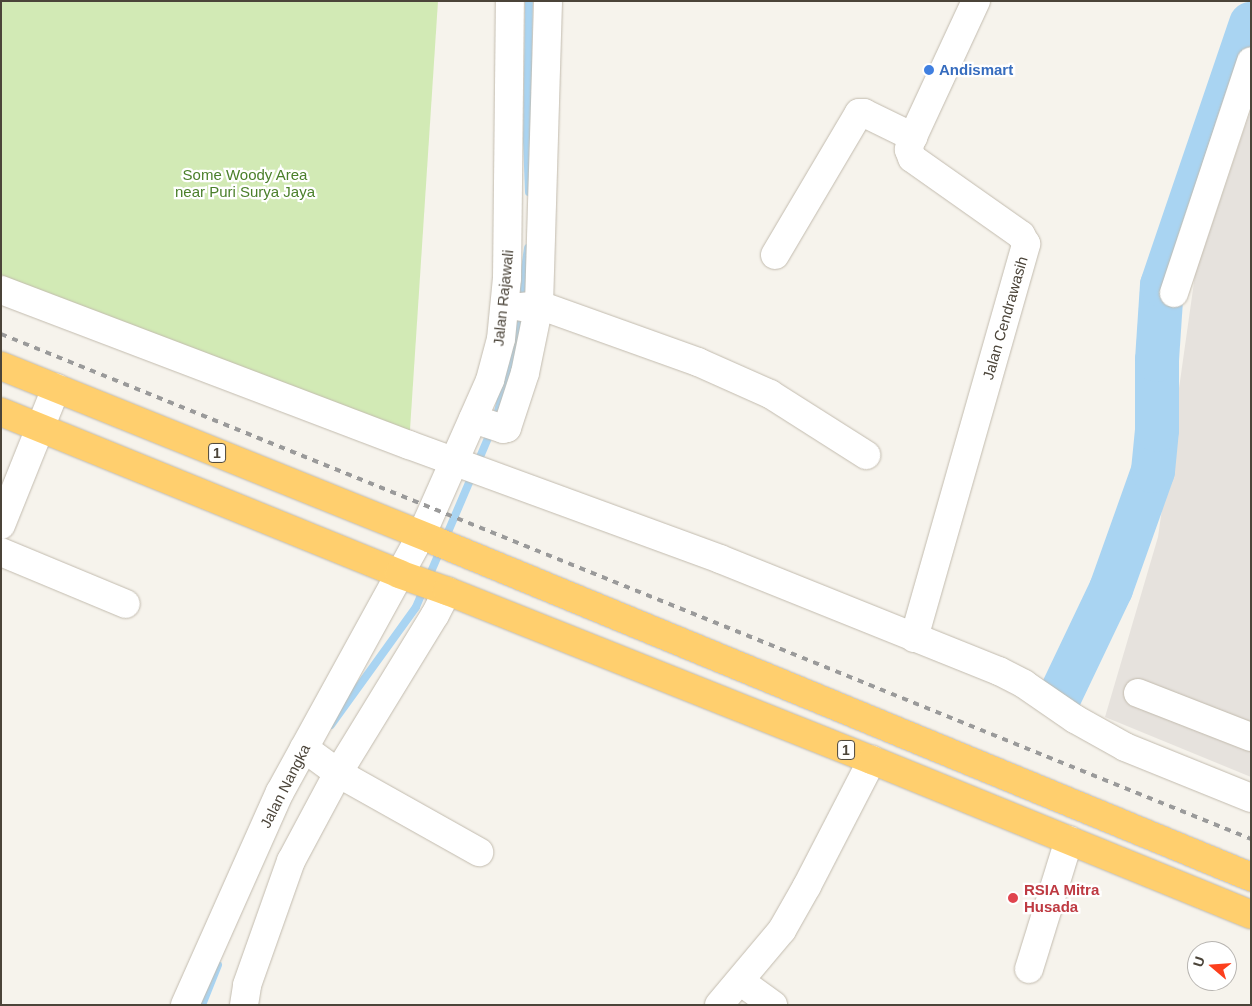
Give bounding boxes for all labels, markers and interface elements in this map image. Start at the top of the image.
place label: Andismart [939,61,1013,79]
marker: Andismart [923,64,935,76]
park label: Some Woody Area near Puri Surya Jaya [175,165,315,200]
street label: Jalan Rajawali [489,249,517,347]
street label: Jalan Cendrawasih [979,254,1031,382]
road number: 1 [207,442,227,464]
road number: 1 [836,738,856,762]
street label: Jalan Nangka [256,741,314,831]
place label: RSIA Mitra Husada [1024,880,1100,915]
marker: RSIA Mitra Husada [1006,891,1020,905]
north arrow [1187,941,1237,991]
text: U [1190,954,1208,969]

